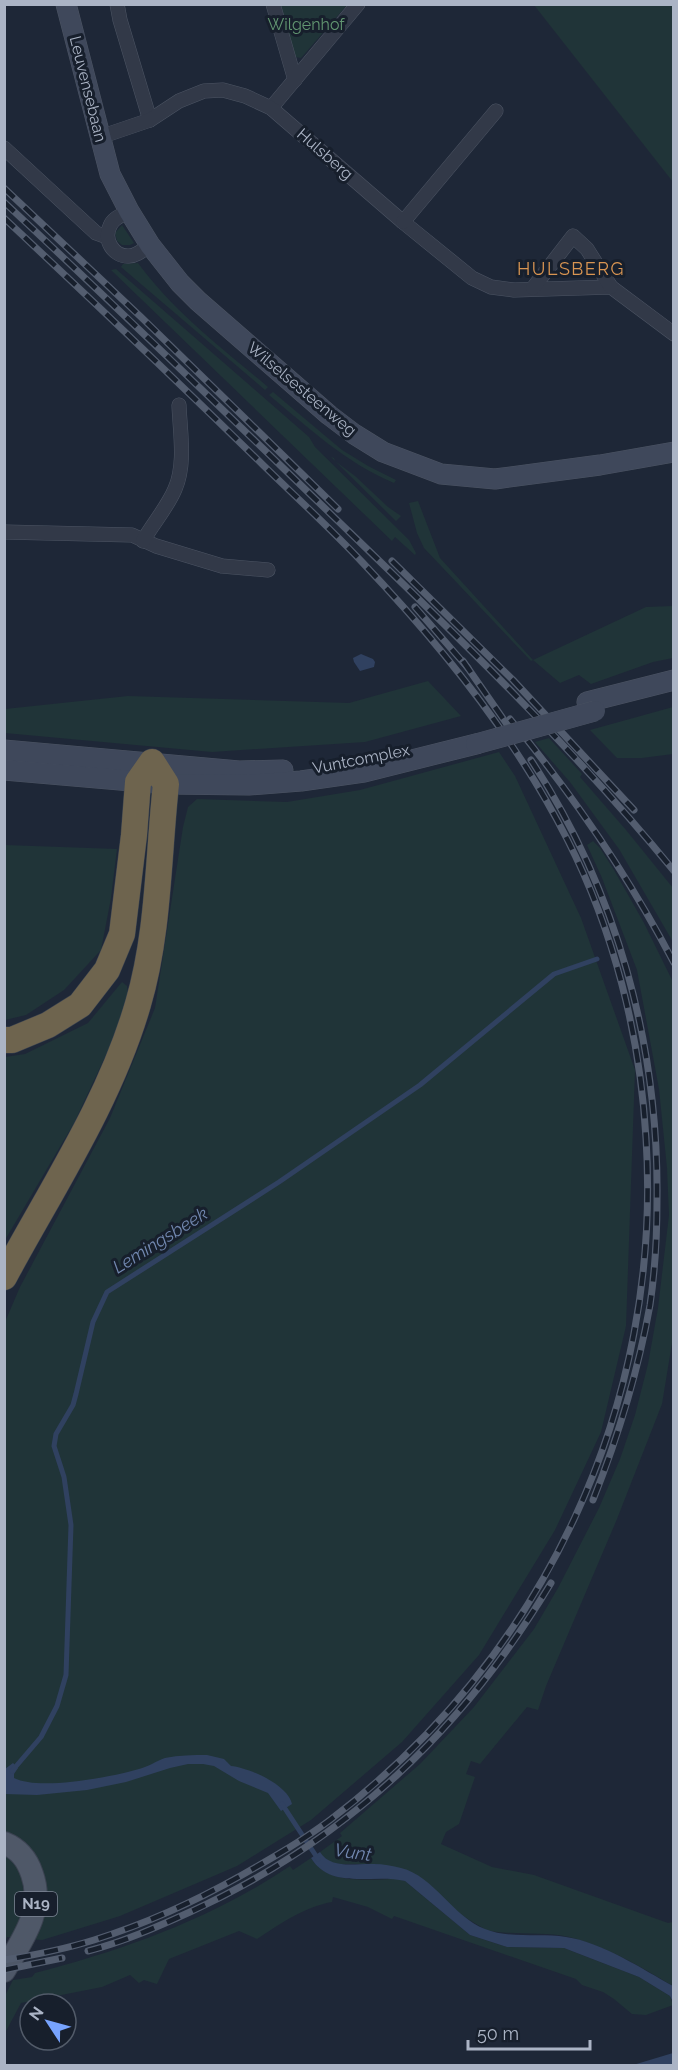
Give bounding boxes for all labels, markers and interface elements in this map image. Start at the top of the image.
park label: Wilgenhof [267,15,345,34]
street label: Leuvensebaan [66,34,110,144]
street label: Hulsberg [293,125,357,183]
district label: HULSBERG [517,258,625,279]
street label: Wilselsesteenweg [244,338,360,440]
street label: Vuntcomplex [311,740,411,778]
water label: Lemingsbeek [109,1202,211,1277]
water label: Vunt [333,1839,373,1865]
road number: N19 [15,1892,57,1916]
north arrow [18,1992,78,2052]
text: N [25,2003,48,2024]
scale bar [468,2013,590,2051]
text: 50 m [477,2023,519,2044]

